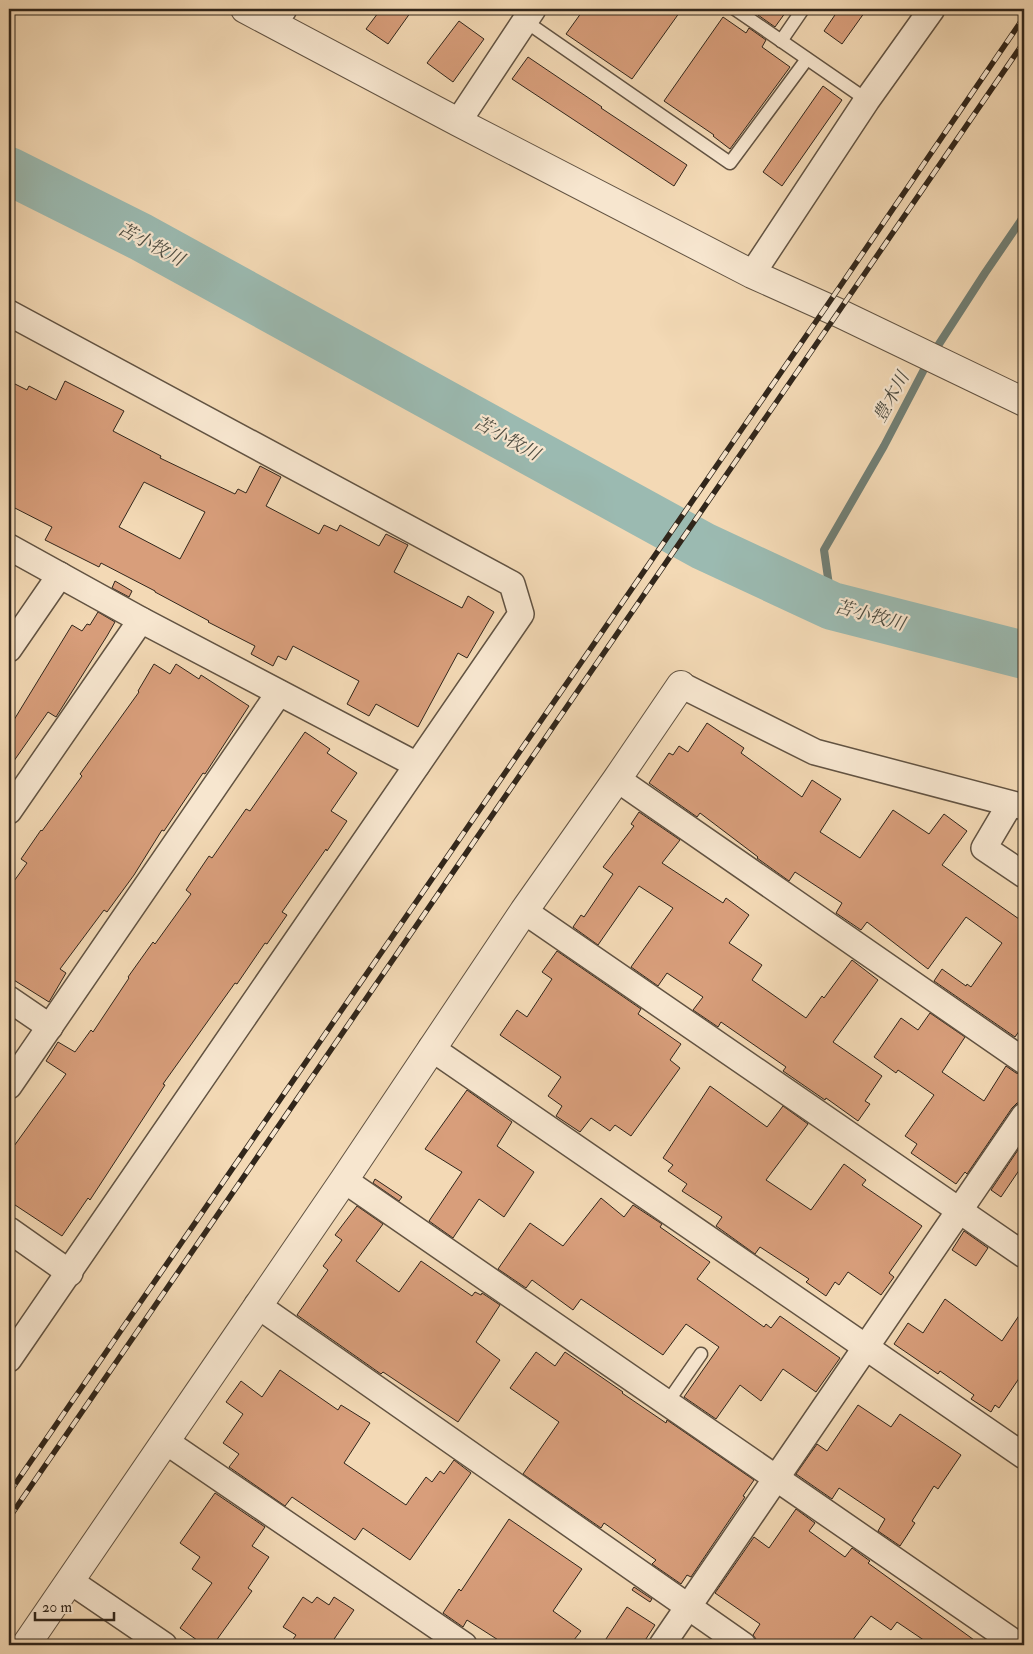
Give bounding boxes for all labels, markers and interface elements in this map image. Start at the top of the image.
water label: 苫小牧川 [114,217,190,272]
water label: 豊木川 [868,366,916,426]
water label: 苫小牧川 [470,411,546,467]
water label: 苫小牧川 [832,595,910,636]
scale bar [35,1589,114,1621]
text: 20 m [42,1598,72,1617]

